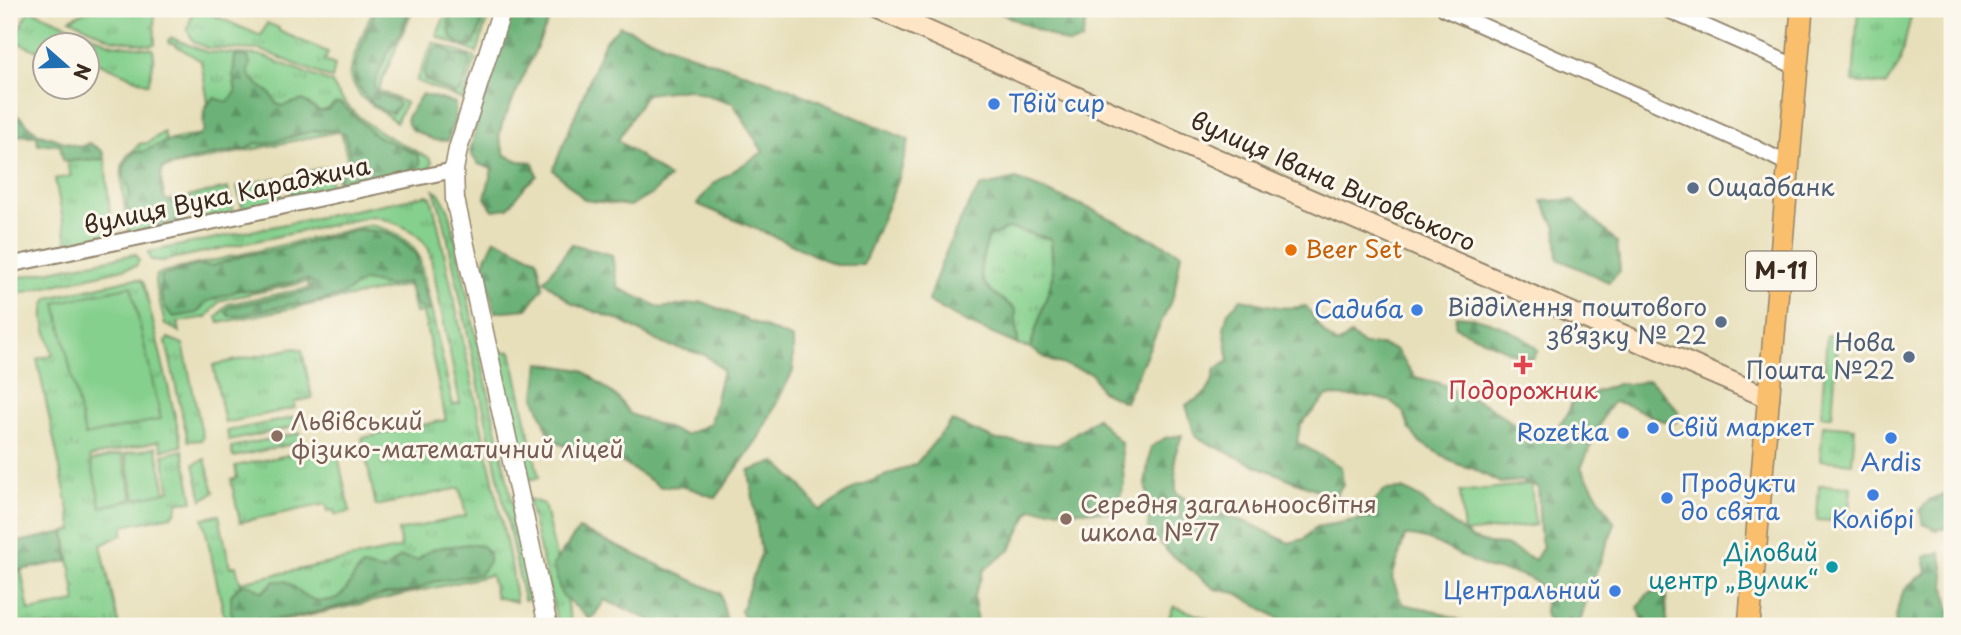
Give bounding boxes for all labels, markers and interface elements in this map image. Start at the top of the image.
north arrow [32,32,102,102]
text: N [67,60,99,84]
place label: Твій сир [1008,84,1105,120]
marker: Твій сир [986,96,1002,112]
street label: вулиця Івана Виговського [1186,101,1482,259]
street label: вулиця Вука Караджича [80,146,373,242]
place label: Ощадбанк [1707,168,1835,204]
marker: Ощадбанк [1685,180,1701,196]
place label: Beer Set [1305,230,1402,266]
marker: Beer Set [1283,242,1299,258]
road number: М-11 [1746,252,1816,290]
place label: Відділення поштового зв’язку № 22 [1447,288,1707,352]
place label: Садиба [1314,290,1403,326]
marker: Садиба [1409,302,1425,318]
marker: Відділення поштового зв’язку № 22 [1713,314,1729,330]
place label: Нова Пошта №22 [1746,323,1895,387]
marker: Нова Пошта №22 [1901,349,1917,365]
marker: Подорожник [1515,357,1531,373]
place label: Подорожник [1449,371,1598,407]
place label: Львівський фізико-математичний ліцей [291,402,624,466]
place label: Свій маркет [1667,408,1814,444]
place label: Rozetka [1517,413,1609,449]
marker: Свій маркет [1645,420,1661,436]
marker: Rozetka [1615,425,1631,441]
marker: Львівський фізико-математичний ліцей [269,428,285,444]
marker: Ardis [1883,430,1899,446]
place label: Ardis [1861,443,1922,479]
place label: Продукти до свята [1681,464,1796,528]
place label: Середня загальноосвітня школа №77 [1080,485,1377,549]
marker: Колібрі [1865,487,1881,503]
marker: Продукти до свята [1659,490,1675,506]
place label: Колібрі [1832,500,1914,536]
marker: Середня загальноосвітня школа №77 [1058,511,1074,527]
place label: Діловий центр „Вулик“ [1648,533,1818,597]
marker: Діловий центр „Вулик“ [1824,559,1840,575]
place label: Центральний [1443,571,1601,607]
marker: Центральний [1607,583,1623,599]

